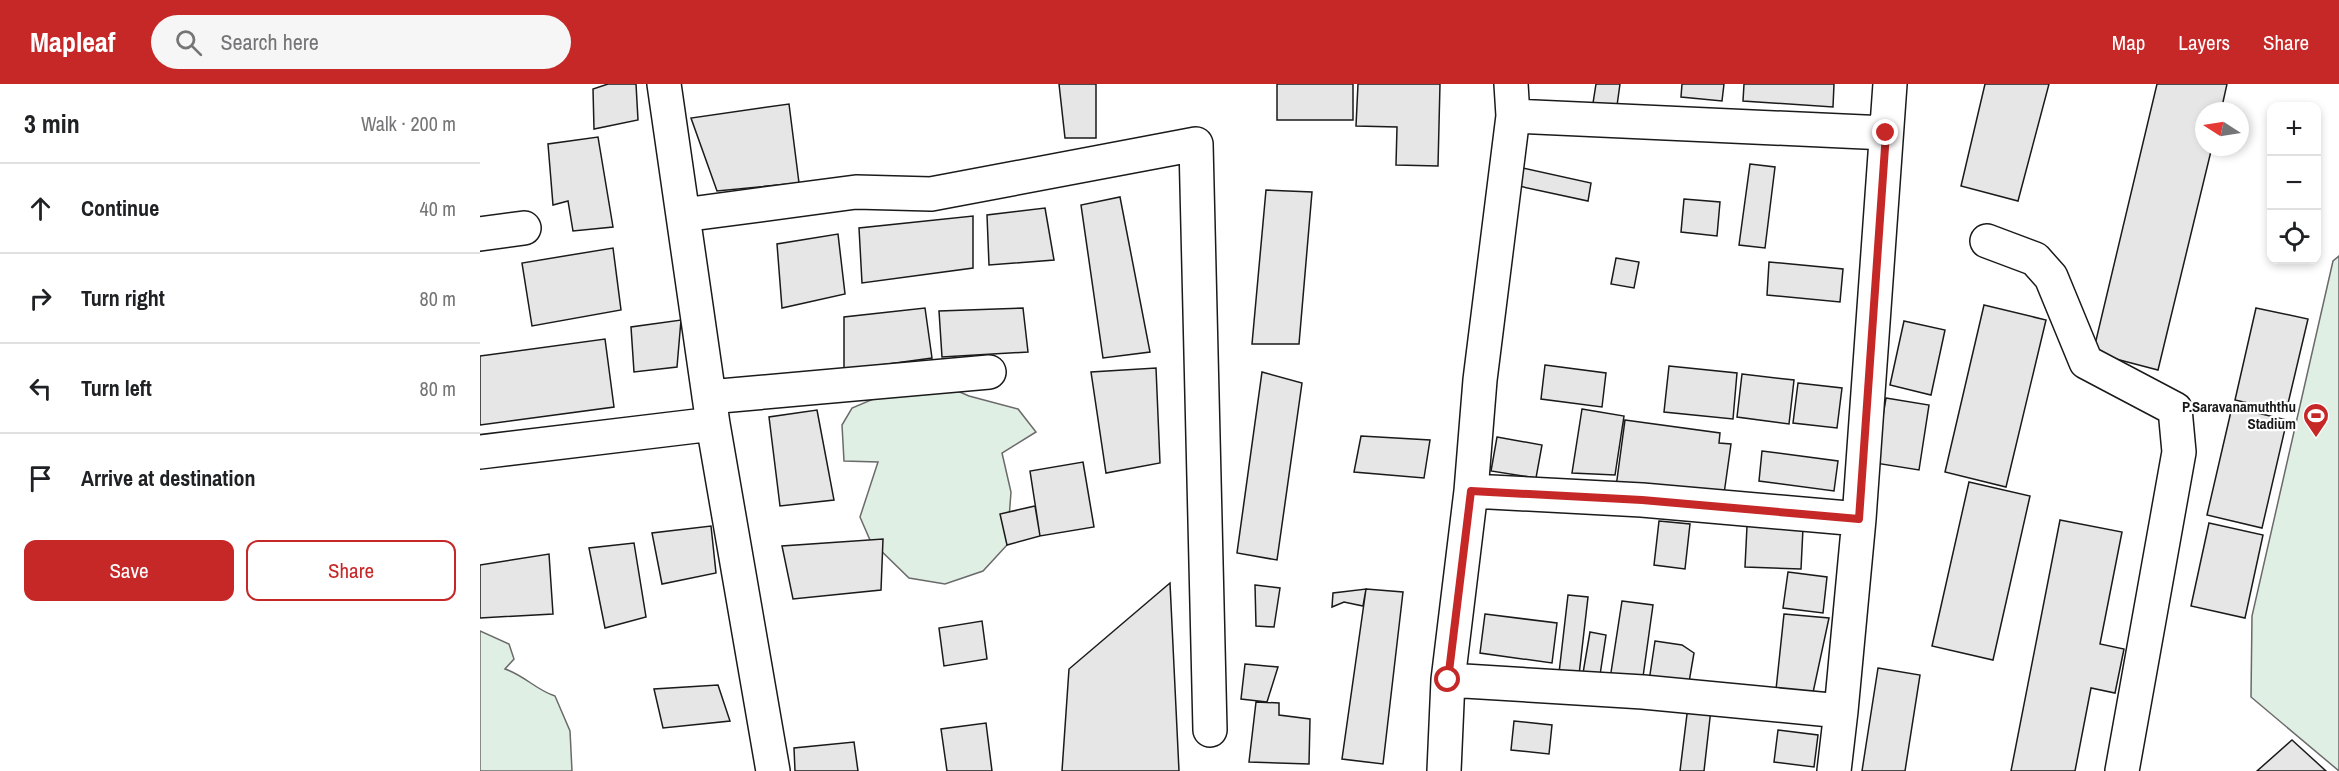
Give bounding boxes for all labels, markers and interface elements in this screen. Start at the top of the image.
search box [151,15,571,69]
text: Mapleaf [30,23,115,61]
icon: search [172,26,205,59]
text: Search here [220,27,319,57]
text: Map [2112,28,2145,57]
text: Layers [2178,28,2230,57]
text: Share [2263,28,2309,57]
north arrow [2195,102,2249,156]
map controls [2267,102,2321,264]
button: + [2267,102,2321,156]
text: 3 min [24,106,80,141]
text: Walk · 200 m [361,110,456,137]
route end [1872,119,1898,145]
button: − [2267,156,2321,210]
icon: ahead [24,192,57,225]
text: Continue [81,193,159,223]
text: 40 m [420,195,456,222]
button: locate [2267,210,2321,264]
icon: right [24,282,57,315]
text: Turn right [81,283,165,313]
text: 80 m [420,285,456,312]
icon: left [24,372,57,405]
text: Turn left [81,373,152,403]
text: 80 m [420,375,456,402]
place label: P.Saravanamuththu Stadium [2182,396,2296,434]
sports icon: P.Saravanamuththu Stadium [2301,401,2331,439]
icon: arrive [24,462,57,495]
text: Arrive at destination [81,463,255,493]
button: Save [24,540,234,601]
button: Share [246,540,456,601]
route start [1434,666,1460,692]

